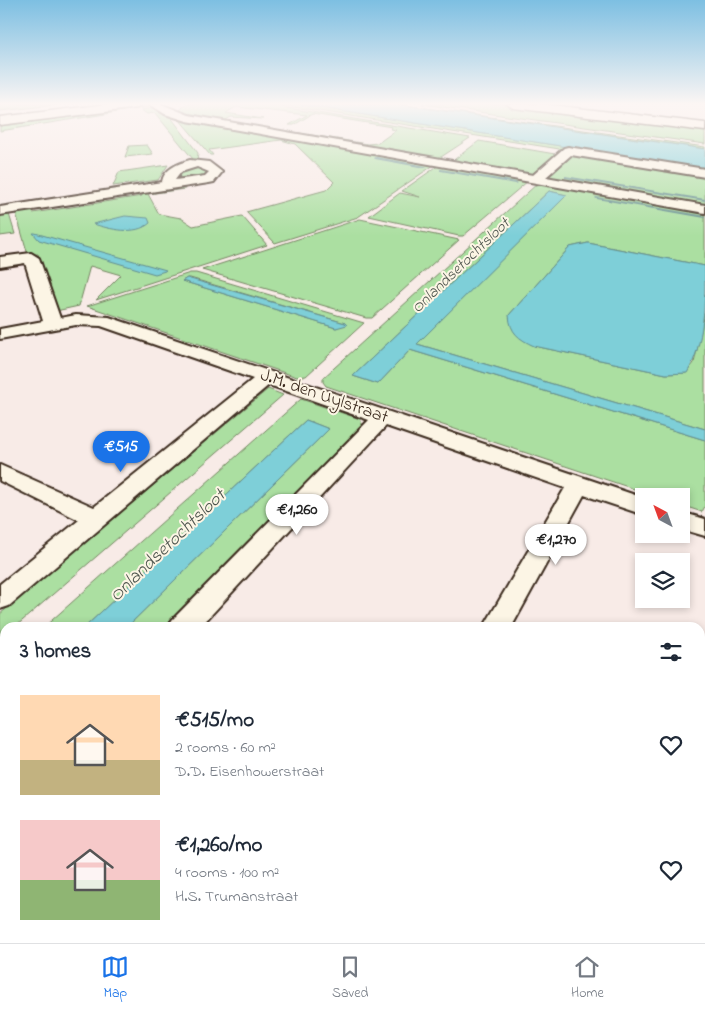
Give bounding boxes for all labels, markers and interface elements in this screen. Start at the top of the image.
water label: Onlandsetochtsloot [406,212,517,319]
street label: J.M. den Uylstraat [257,363,391,431]
pin: €515 [91,430,151,473]
text: €515 [104,435,138,459]
water label: Onlandsetochtsloot [104,482,233,609]
north arrow [635,488,690,542]
map controls [635,488,690,608]
pin: €1,260 [256,494,338,536]
text: €1,260 [277,498,317,522]
pin: €1,270 [515,524,597,566]
text: €1,270 [536,528,576,552]
button: layers [635,553,690,608]
text: 3 homes [20,637,91,667]
icon: filters [657,638,685,666]
text: €515/mo [175,706,254,736]
icon: home [60,715,120,775]
icon: heart [657,731,685,759]
text: 2 rooms · 60 m² [175,736,276,760]
text: D.D. Eisenhowerstraat [175,760,324,784]
text: €1,260/mo [175,831,262,861]
icon: home [60,840,120,900]
icon: heart [657,856,685,884]
text: 4 rooms · 100 m² [175,861,279,885]
text: H.S. Trumanstraat [175,885,298,909]
tab: Map [101,953,129,1004]
tab: Saved [332,953,368,1004]
tab: Home [571,953,604,1004]

